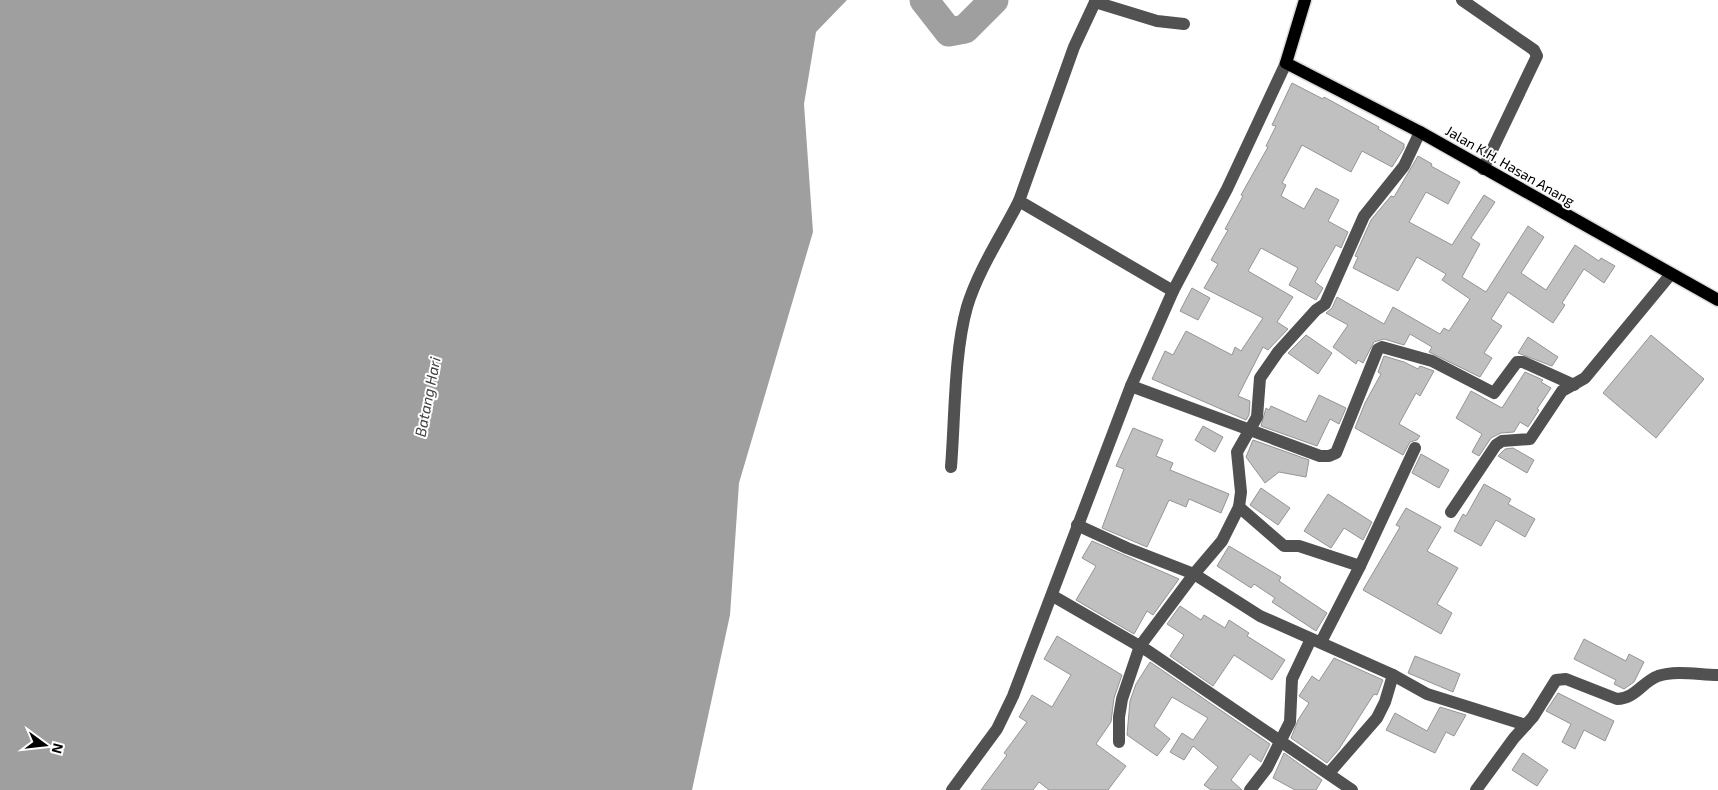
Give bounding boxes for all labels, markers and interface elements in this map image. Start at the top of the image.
street label: Jalan K.H. Hasan Anang [1443,122,1578,210]
water label: Batang Hari [410,355,444,438]
north arrow [20,720,70,770]
text: N [49,741,68,756]

